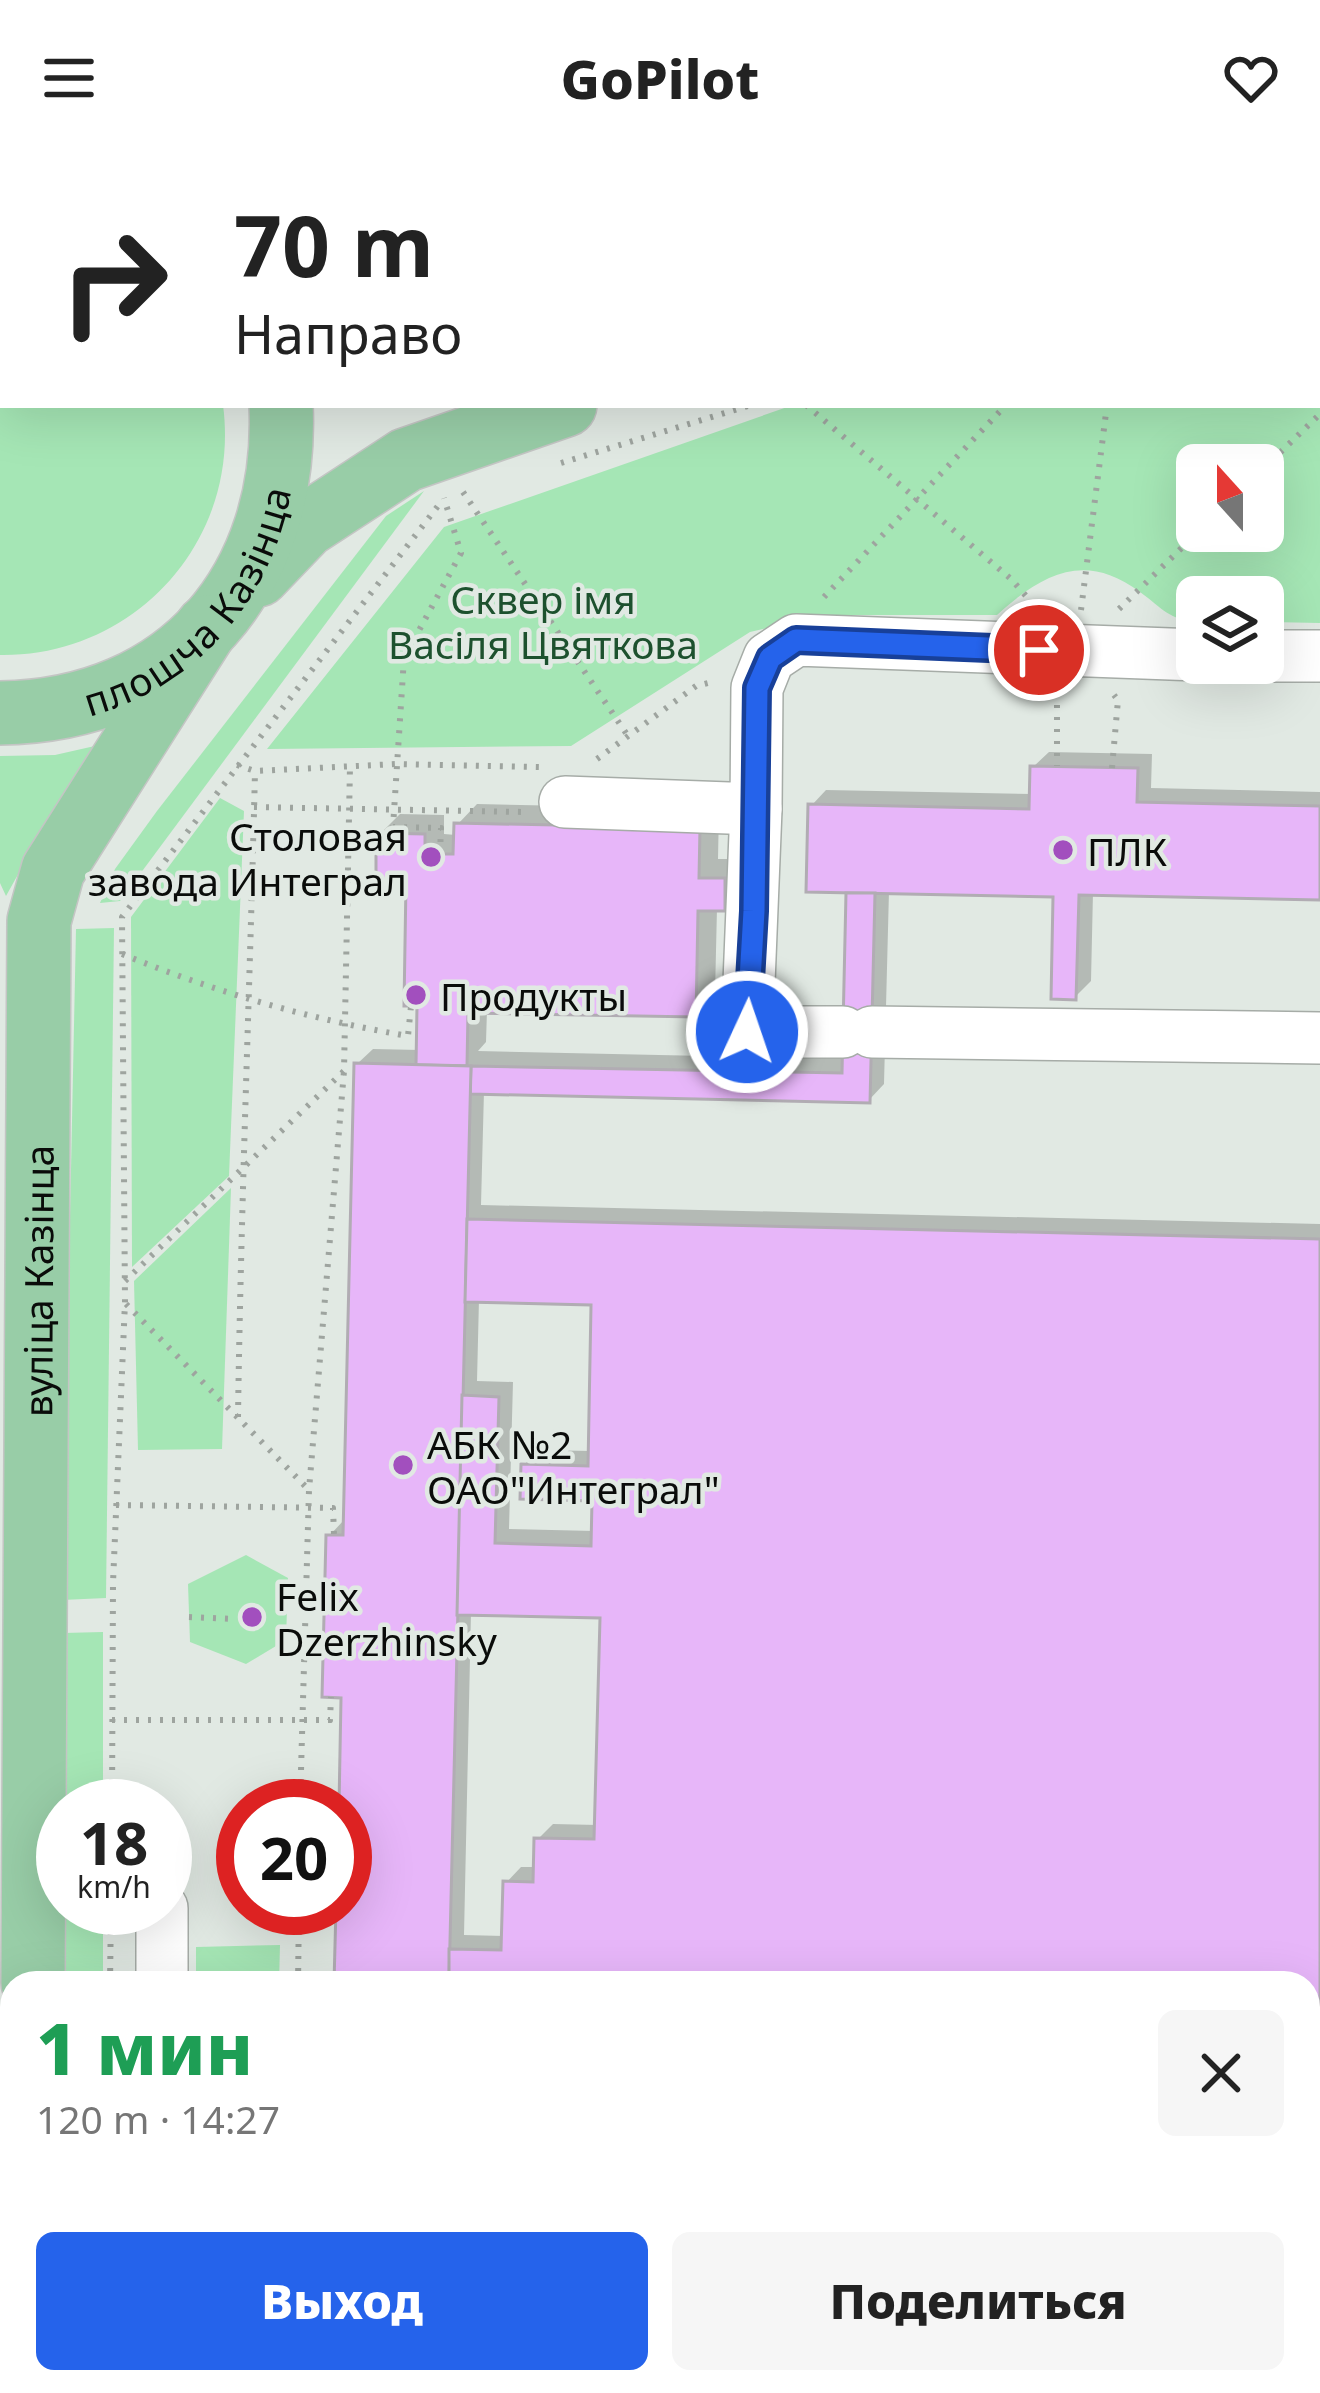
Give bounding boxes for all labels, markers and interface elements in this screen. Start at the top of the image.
text: GoPilot [561,41,759,115]
icon: menu [36,45,102,111]
icon: heart [1218,45,1284,111]
text: 70 m [234,187,434,302]
icon: right [36,204,192,360]
text: Направо [234,296,462,370]
north arrow [1176,444,1284,552]
map controls [1176,444,1284,684]
street label: плошча Казінца [76,482,302,727]
park label: Сквер імя Васіля Цвяткова [388,572,698,670]
button: layers [1176,576,1284,684]
pin [988,599,1090,701]
icon: arrive [1006,617,1072,683]
place label: Столовая завода Интеграл [88,809,407,907]
place label: ПЛК [1087,824,1167,877]
marker: ПЛК [1050,837,1076,863]
marker: Столовая завода Интеграл [418,844,444,870]
place label: Продукты [440,969,627,1022]
position arrow [684,969,810,1095]
marker: Продукты [403,982,429,1008]
street label: вуліца Казінца [10,1145,64,1417]
place label: АБК №2 ОАО"Интеграл" [427,1417,720,1515]
marker: АБК №2 ОАО"Интеграл" [390,1452,416,1478]
place label: Felix Dzerzhinsky [276,1569,497,1667]
marker: Felix Dzerzhinsky [239,1604,265,1630]
speed limit sign: 20 [216,1779,372,1935]
text: 18 [80,1801,148,1883]
text: km/h [77,1866,151,1907]
text: 1 мин [36,1998,253,2096]
button: close [1158,2010,1284,2136]
text: 120 m · 14:27 [36,2092,280,2145]
button: Выход [36,2232,648,2370]
button: Поделиться [672,2232,1284,2370]

